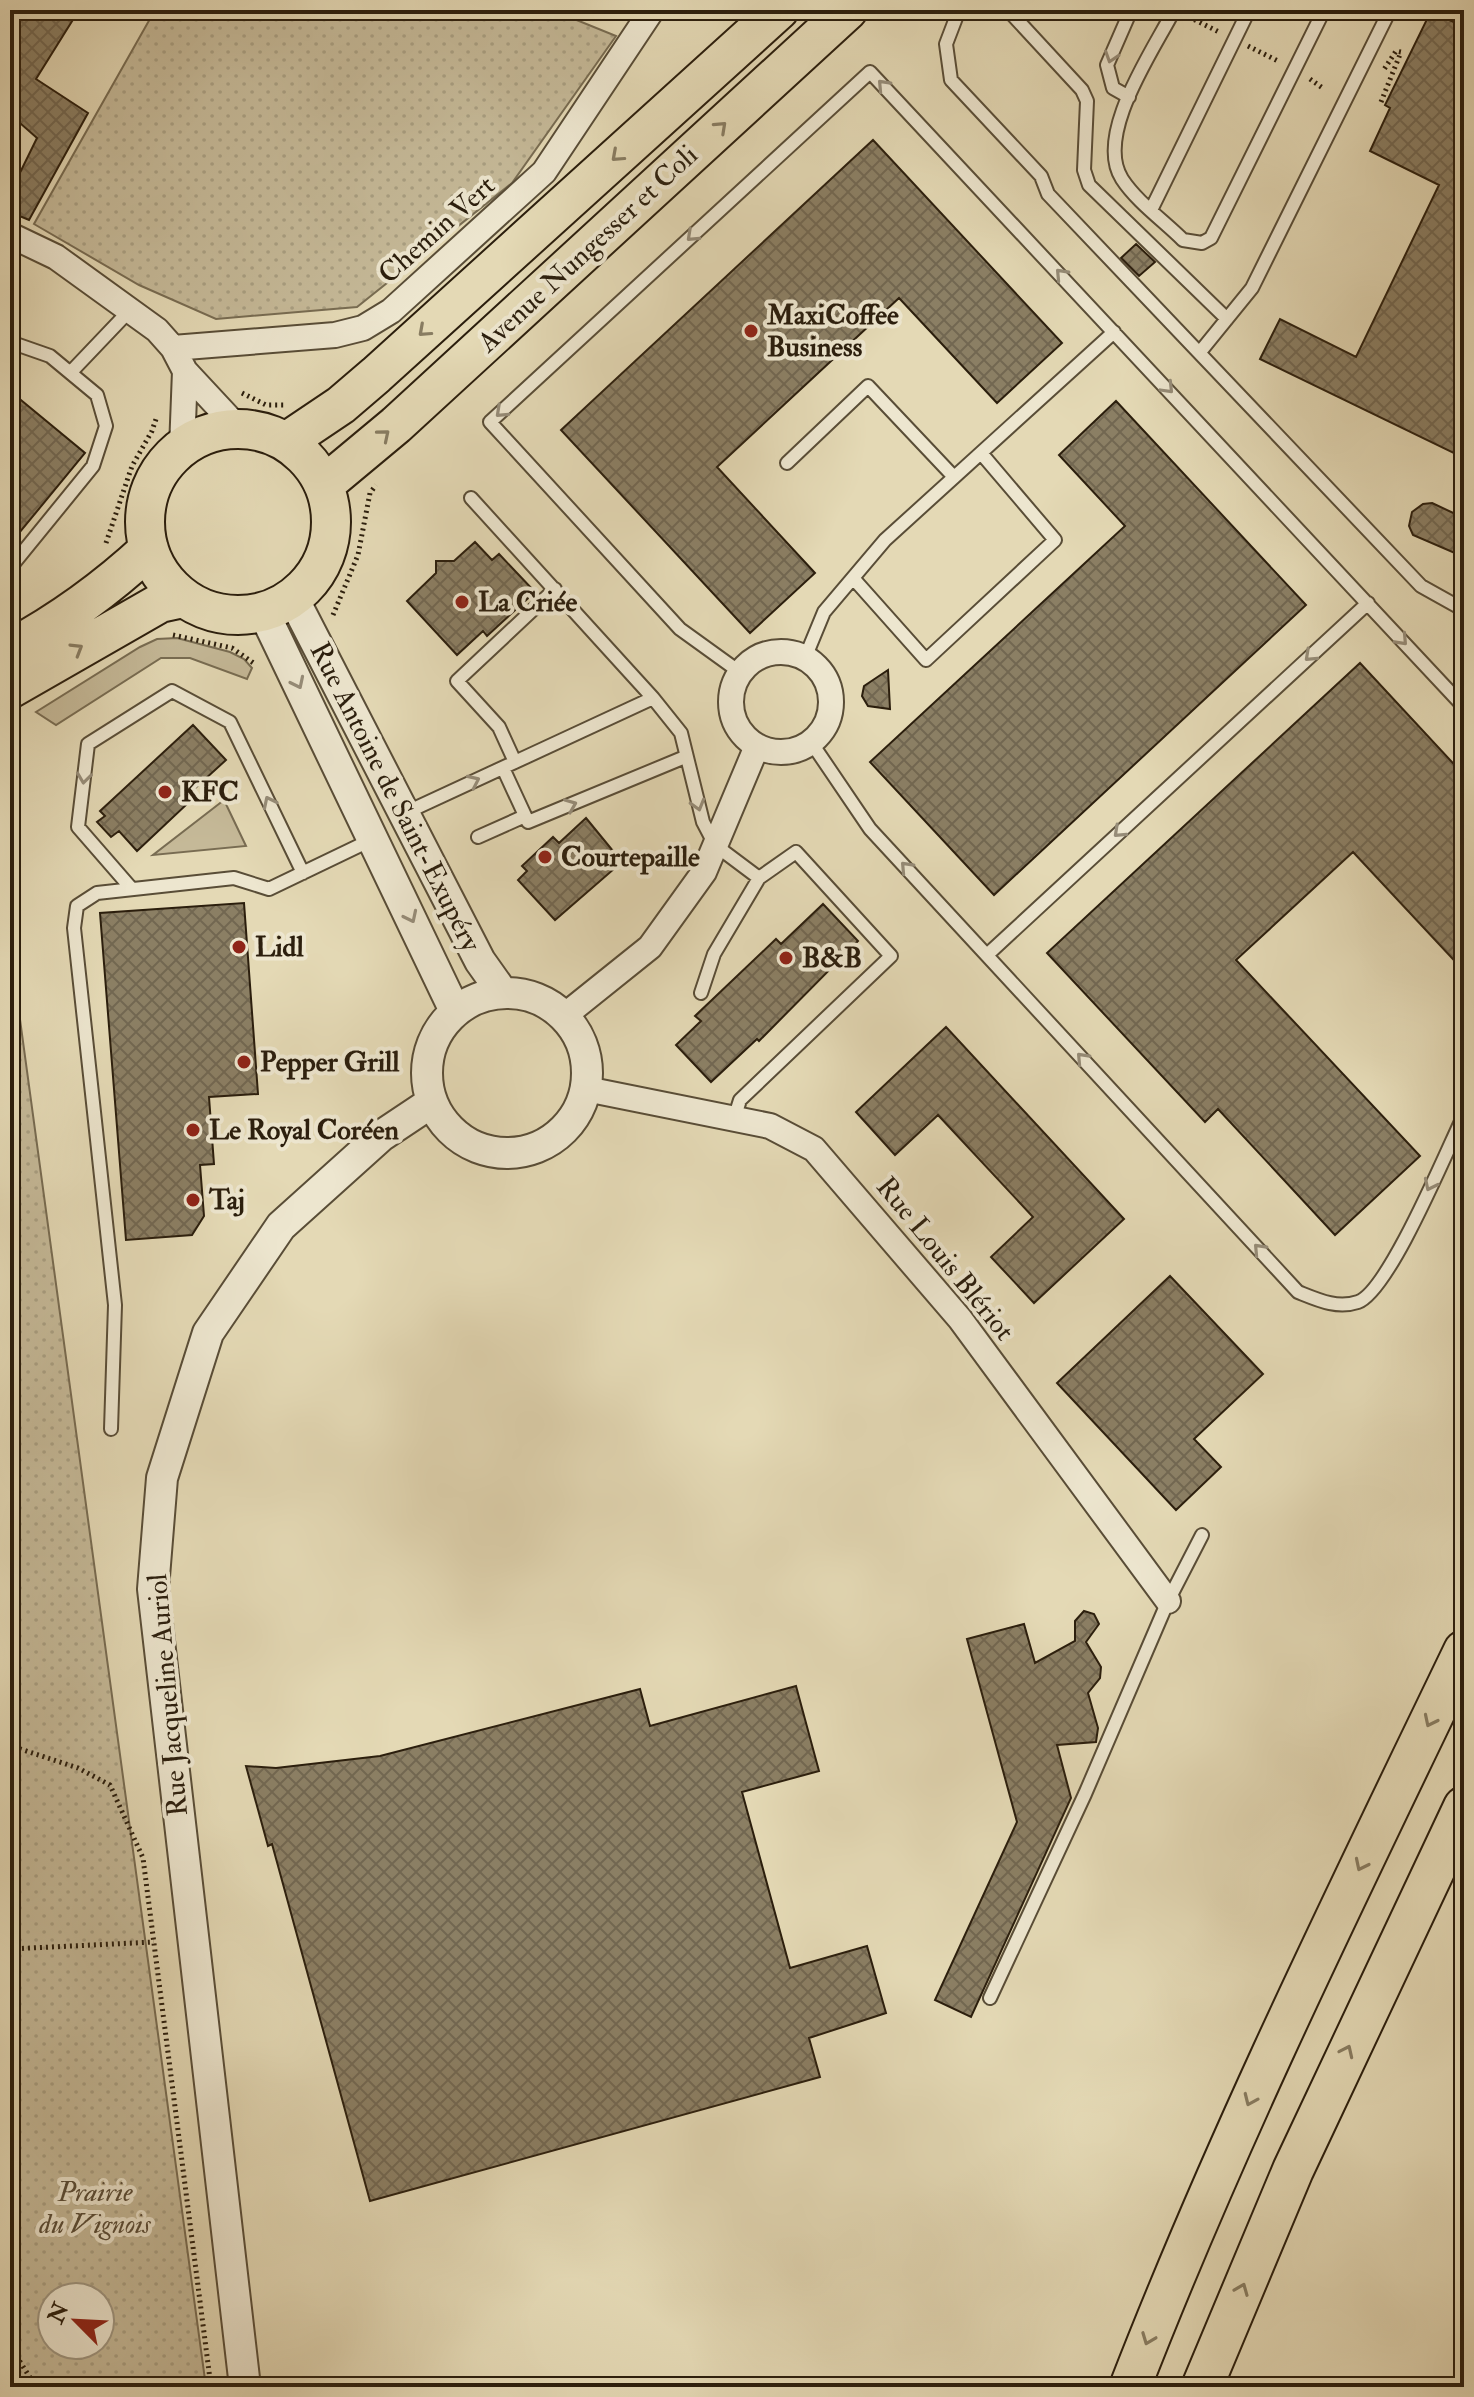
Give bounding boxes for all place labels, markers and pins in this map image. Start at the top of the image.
place label: MaxiCoffee Business [766,298,899,365]
marker: MaxiCoffee Business [742,322,760,340]
place label: La Criée [478,585,577,620]
marker: La Criée [453,593,471,611]
place label: KFC [181,775,239,810]
marker: KFC [156,783,174,801]
place label: Courtepaille [561,840,700,875]
marker: Courtepaille [536,848,554,866]
place label: Lidl [255,930,304,965]
marker: Lidl [230,938,248,956]
place label: B&B [802,941,862,976]
marker: B&B [777,949,795,967]
place label: Pepper Grill [260,1045,400,1080]
marker: Pepper Grill [235,1053,253,1071]
place label: Le Royal Coréen [209,1113,400,1148]
marker: Le Royal Coréen [184,1121,202,1139]
place label: Taj [208,1183,245,1218]
marker: Taj [184,1191,202,1209]

